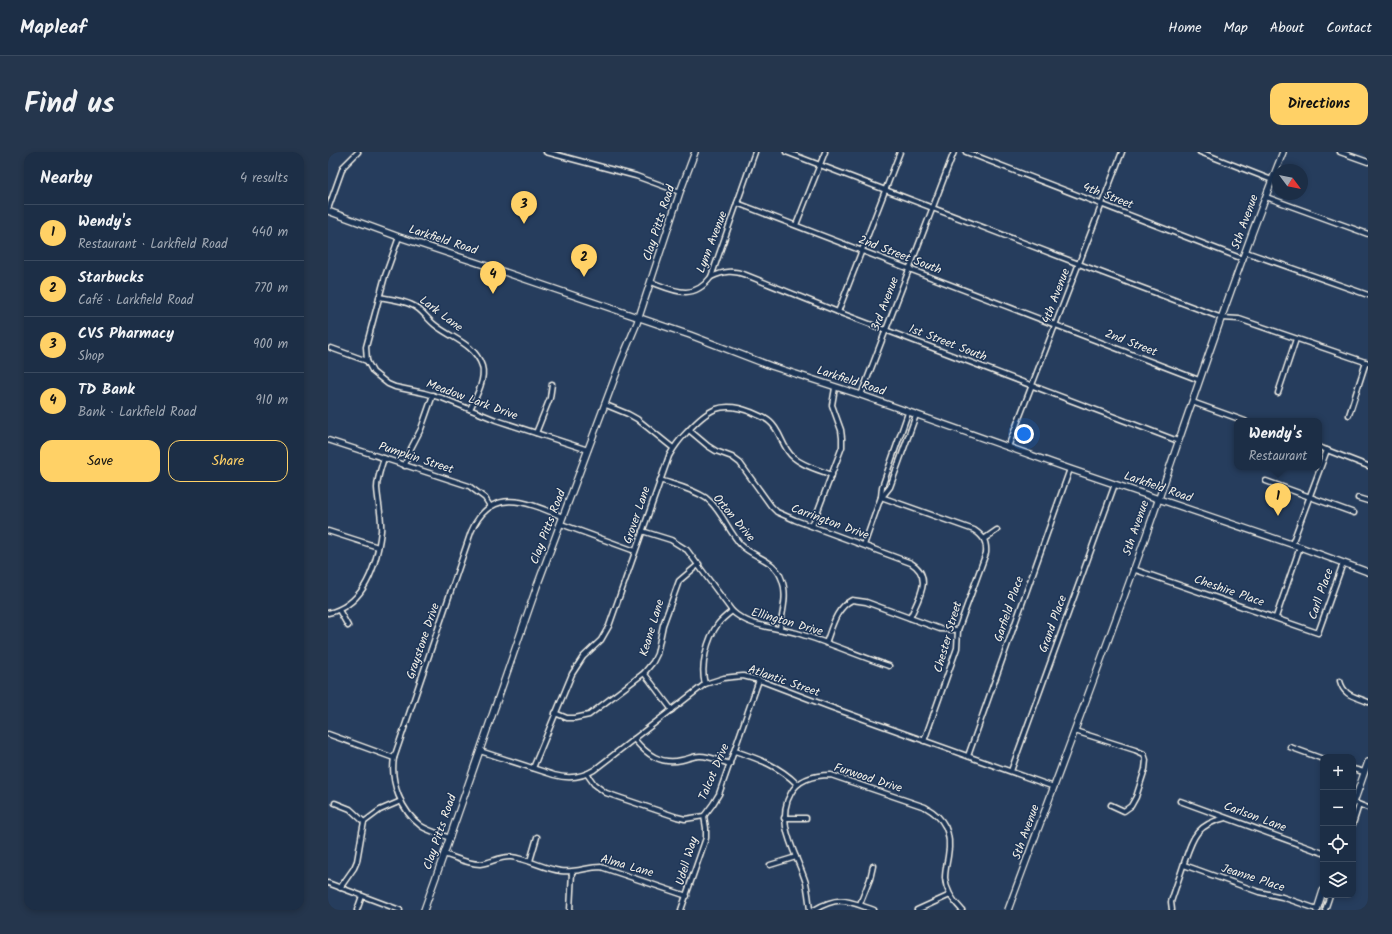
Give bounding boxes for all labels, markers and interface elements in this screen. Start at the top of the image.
text: Mapleaf [20,13,87,43]
text: Home [1168,17,1202,39]
text: Map [1224,17,1248,39]
text: About [1270,17,1304,39]
text: Contact [1326,17,1372,39]
text: Find us [24,82,115,127]
button: Directions [1270,83,1368,125]
north arrow [1272,164,1308,200]
text: Nearby [40,165,92,192]
text: 4 results [240,168,288,189]
street label: 4th Street [1080,178,1136,214]
street label: Clay Pitts Road [638,182,681,263]
pin: 3 [511,191,537,224]
street label: 5th Avenue [1226,191,1264,252]
street label: Lynn Avenue [691,208,733,276]
text: Wendy's [78,210,132,234]
street label: Larkfield Road [406,220,481,260]
text: 1 [51,222,55,243]
text: 440 m [252,222,288,243]
street label: 2nd Street South [855,230,945,280]
text: Restaurant · Larkfield Road [78,234,228,255]
pin: 2 [571,244,597,277]
pin: 4 [480,261,506,294]
street label: 4th Avenue [1037,265,1075,326]
text: Starbucks [78,266,144,290]
street label: 3rd Avenue [866,273,904,334]
text: 2 [49,278,57,299]
text: 770 m [254,278,288,299]
text: Café · Larkfield Road [78,290,193,311]
street label: Lark Lane [415,291,467,337]
street label: 1st Street South [906,319,990,367]
text: CVS Pharmacy [78,322,174,346]
street label: 2nd Street [1102,324,1160,362]
text: 3 [49,334,57,355]
text: 900 m [253,334,288,355]
text: Shop [78,346,104,367]
street label: Larkfield Road [814,361,889,401]
street label: Meadow Lark Drive [423,375,521,426]
text: TD Bank [78,378,135,402]
text: 4 [49,390,57,411]
text: 910 m [256,390,288,411]
text: Bank · Larkfield Road [78,402,196,423]
popup [1234,418,1322,470]
text: Wendy's [1249,422,1302,446]
your location [1014,424,1034,444]
street label: Pumpkin Street [376,437,456,479]
button: Save [40,440,160,482]
button: Share [168,440,288,482]
text: Restaurant [1249,446,1307,467]
street label: Larkfield Road [1121,466,1196,508]
street label: Grover Lane [618,483,656,546]
pin: 1 [1265,483,1291,516]
street label: Clay Pitts Road [525,486,571,567]
street label: Orton Drive [708,490,760,547]
street label: 5th Avenue [1118,497,1155,558]
street label: Carrington Drive [788,499,872,545]
street label: Carll Place [1303,565,1339,622]
street label: Cheshire Place [1191,570,1267,612]
street label: Garfield Place [989,573,1029,644]
street label: Grand Place [1034,592,1072,655]
street label: Keane Lane [634,597,670,659]
street label: Chester Street [929,599,967,675]
street label: Graystone Drive [401,600,445,682]
street label: Ellington Drive [749,603,826,642]
street label: Atlantic Street [745,660,823,702]
street label: Talcot Drive [693,740,735,803]
map controls [1320,754,1356,898]
button: + [1320,754,1356,790]
street label: Furwood Drive [831,758,905,798]
button: − [1320,790,1356,826]
street label: Clay Pitts Road [418,791,462,872]
street label: Carlson Lane [1221,797,1290,837]
street label: 5th Avenue [1007,801,1045,862]
button: locate [1320,826,1356,862]
street label: Udell Way [671,834,703,888]
street label: Alma Lane [598,849,656,883]
street label: Jeanne Place [1219,859,1288,897]
button: layers [1320,862,1356,898]

